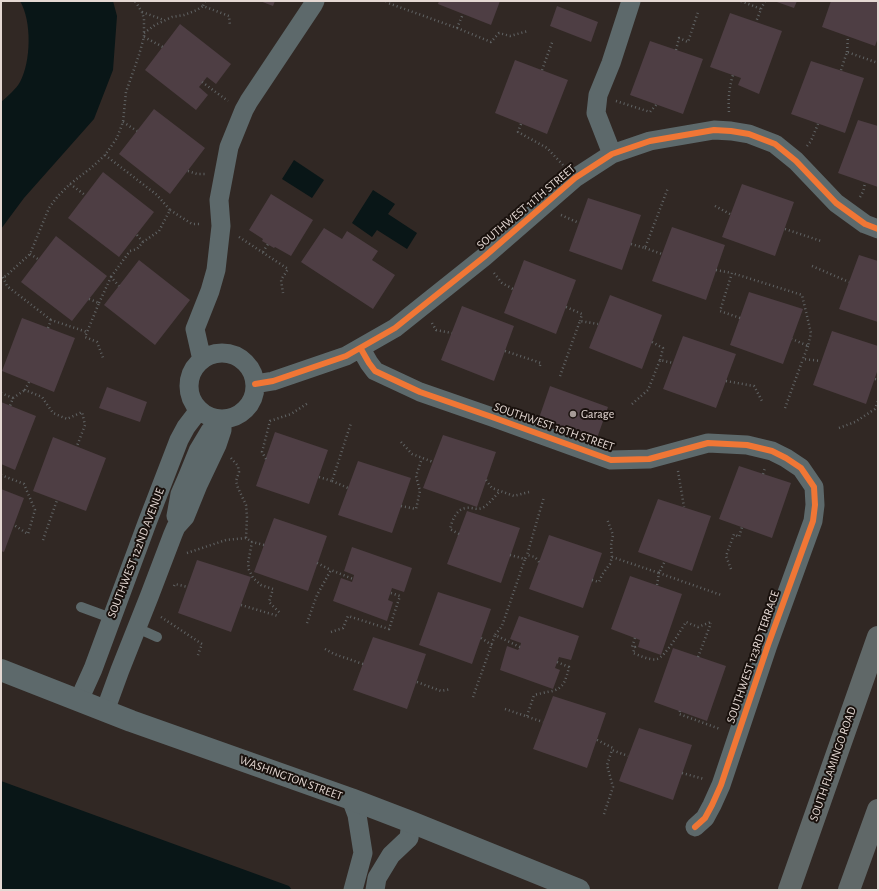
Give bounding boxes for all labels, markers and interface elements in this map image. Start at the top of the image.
street label: SOUTHWEST 11TH STREET [474,162,578,252]
street label: SOUTHWEST 10TH STREET [492,400,616,454]
place label: Garage [581,407,614,421]
marker: Garage [568,409,578,419]
street label: SOUTHWEST 122ND AVENUE [105,486,167,620]
street label: SOUTHWEST 123RD TERRACE [724,589,782,725]
street label: SOUTH FLAMINGO ROAD [807,705,859,823]
street label: WASHINGTON STREET [238,753,344,803]

